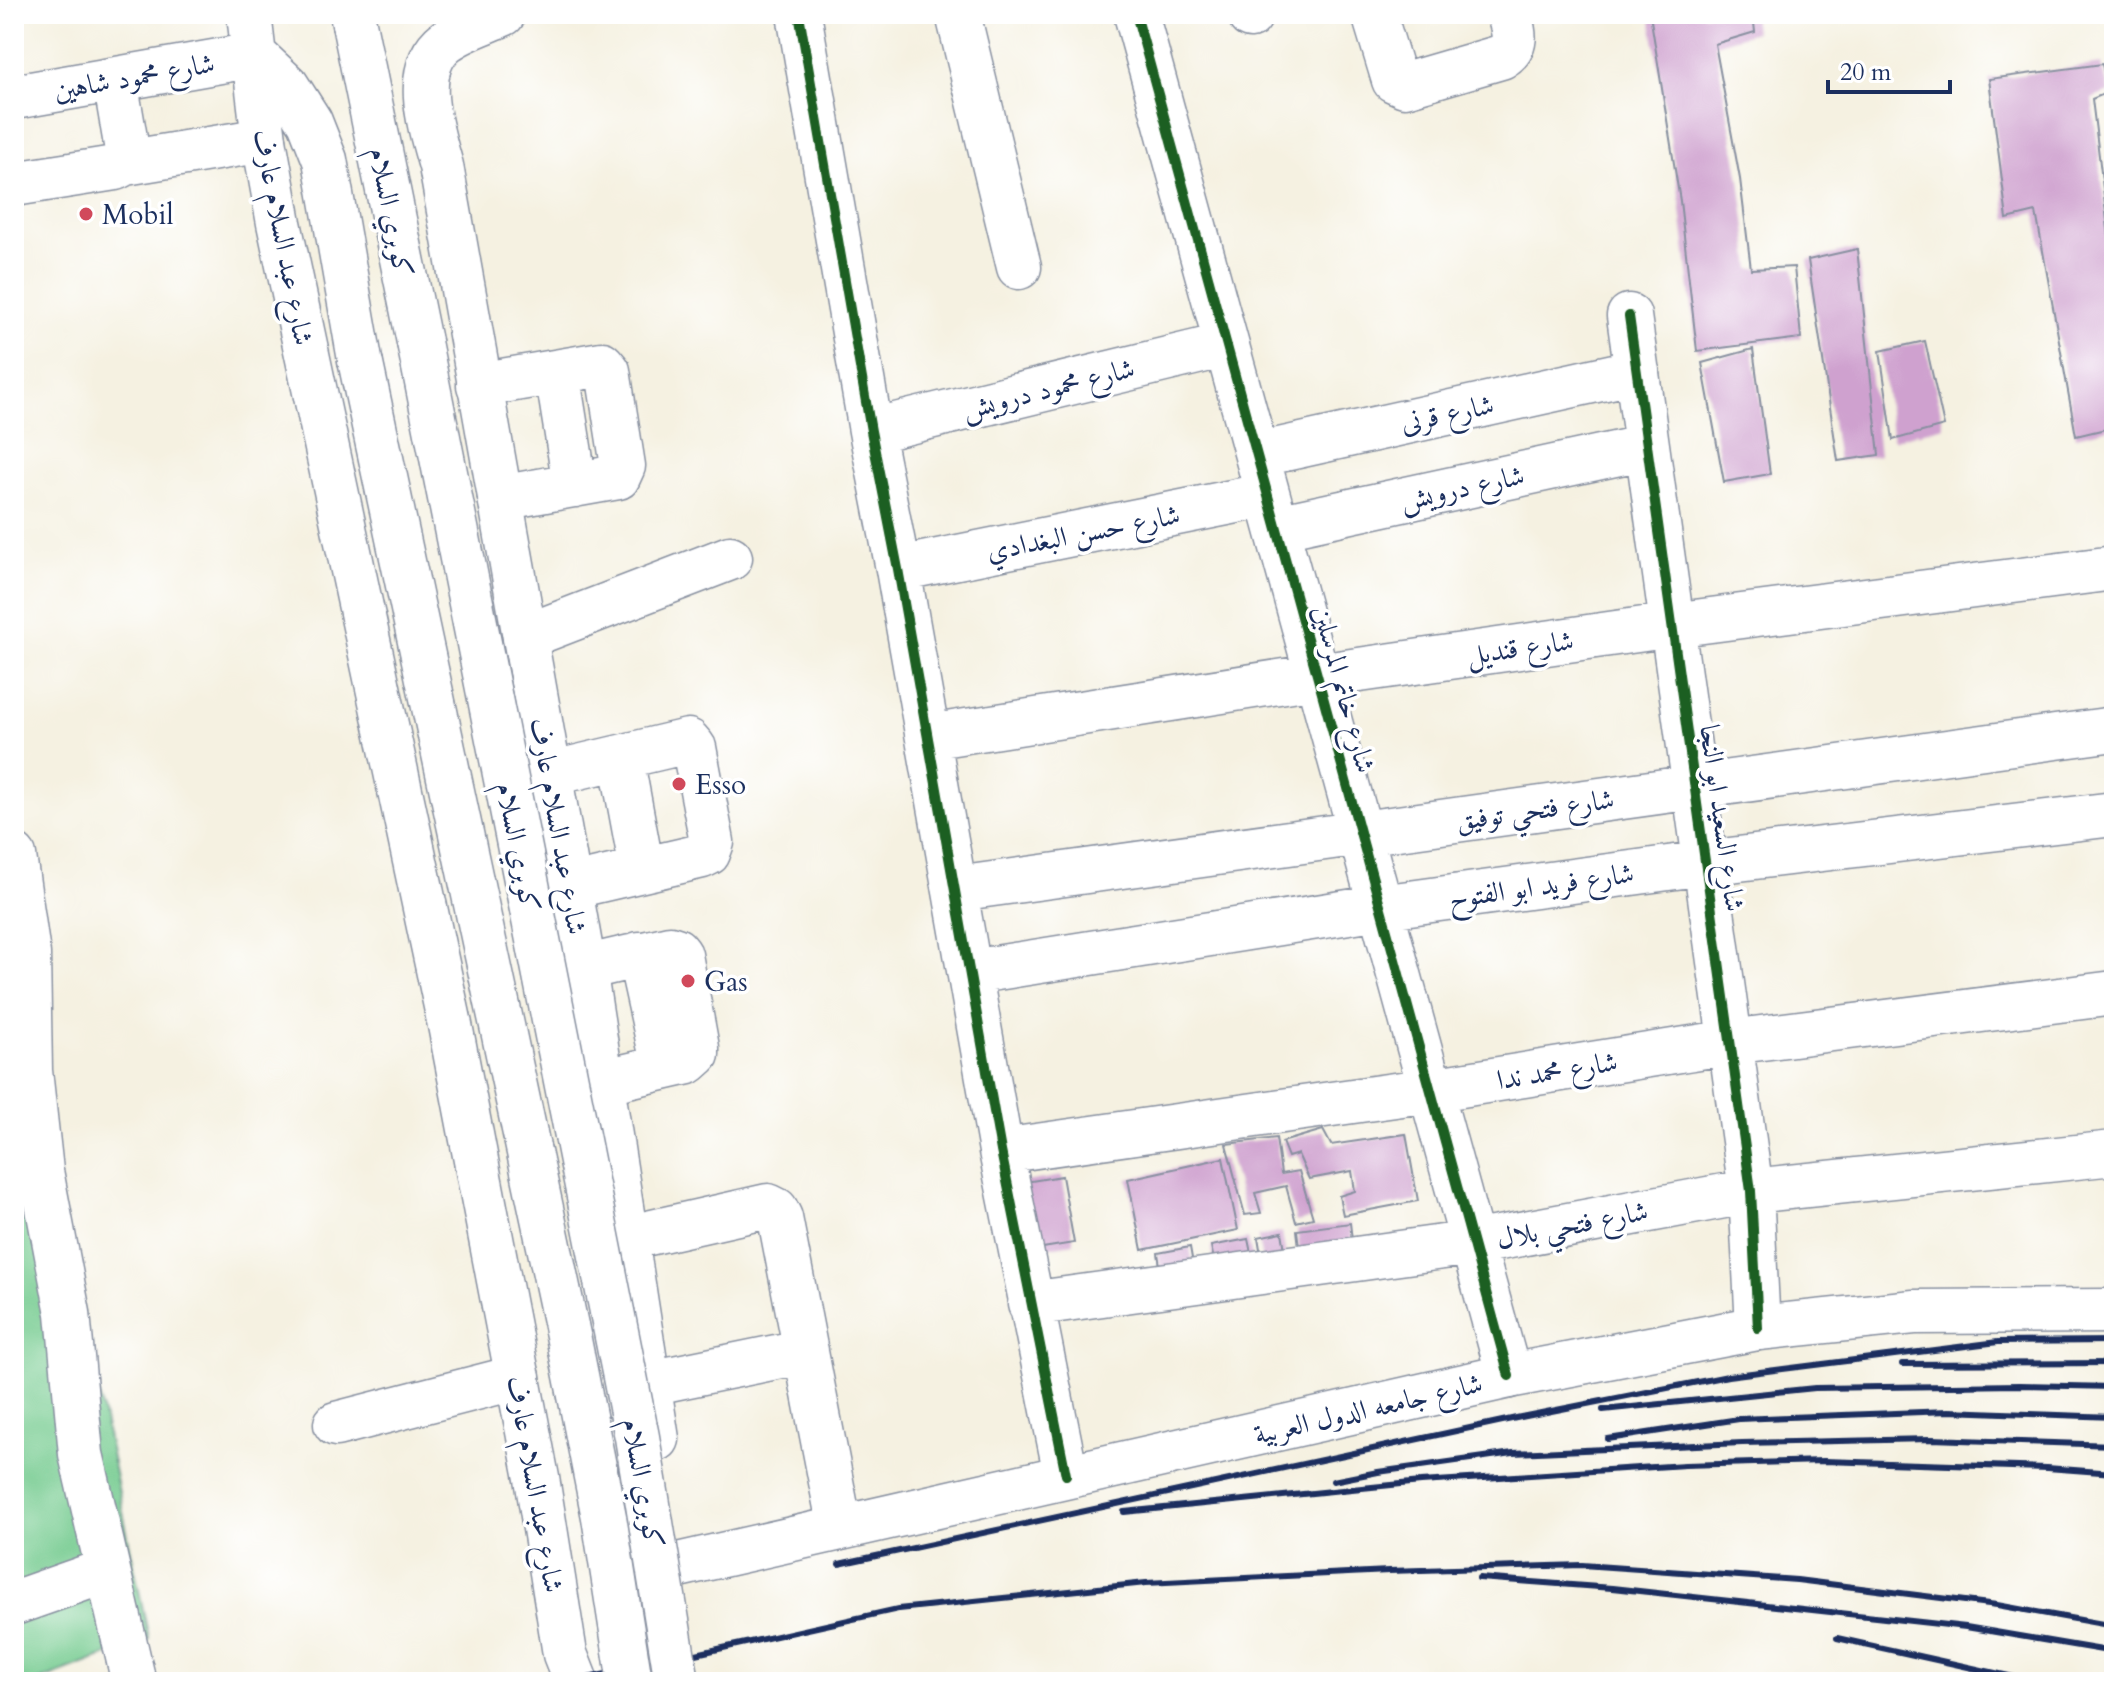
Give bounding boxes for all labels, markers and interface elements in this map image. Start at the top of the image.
street label: شارع محمود شاهين [51,44,218,114]
scale bar [1828,44,1950,94]
text: 20 m [1840,56,1892,89]
street label: شارع عبد السلام عارف [239,126,323,349]
street label: كوبري السلام [355,144,422,281]
place label: Mobil [102,196,174,234]
marker: Mobil [77,205,95,223]
street label: شارع محمود درويش [958,349,1140,433]
street label: شارع قرنى [1397,386,1498,446]
street label: شارع درويش [1396,456,1529,524]
street label: شارع حسن البغدادي [983,496,1184,574]
street label: شارع خاتم المرسلين [1299,601,1385,779]
street label: شارع قنديل [1464,622,1577,678]
street label: شارع عبد السلام عارف [515,715,596,938]
street label: شارع السعيد ابو النجا [1686,722,1754,915]
place label: Esso [695,766,746,804]
marker: Esso [670,775,688,793]
street label: كوبري السلام [482,779,549,916]
street label: شارع فتحي توفيق [1454,780,1618,847]
street label: شارع فريد ابو الفتوح [1446,854,1637,924]
place label: Gas [704,963,748,1001]
marker: Gas [679,972,697,990]
street label: شارع محمد ندا [1494,1043,1621,1103]
street label: شارع فتحي بلال [1493,1192,1653,1265]
street label: شارع جامعه الدول العربية [1250,1364,1487,1458]
street label: شارع عبد السلام عارف [492,1373,573,1596]
street label: كوبري السلام [608,1415,673,1552]

